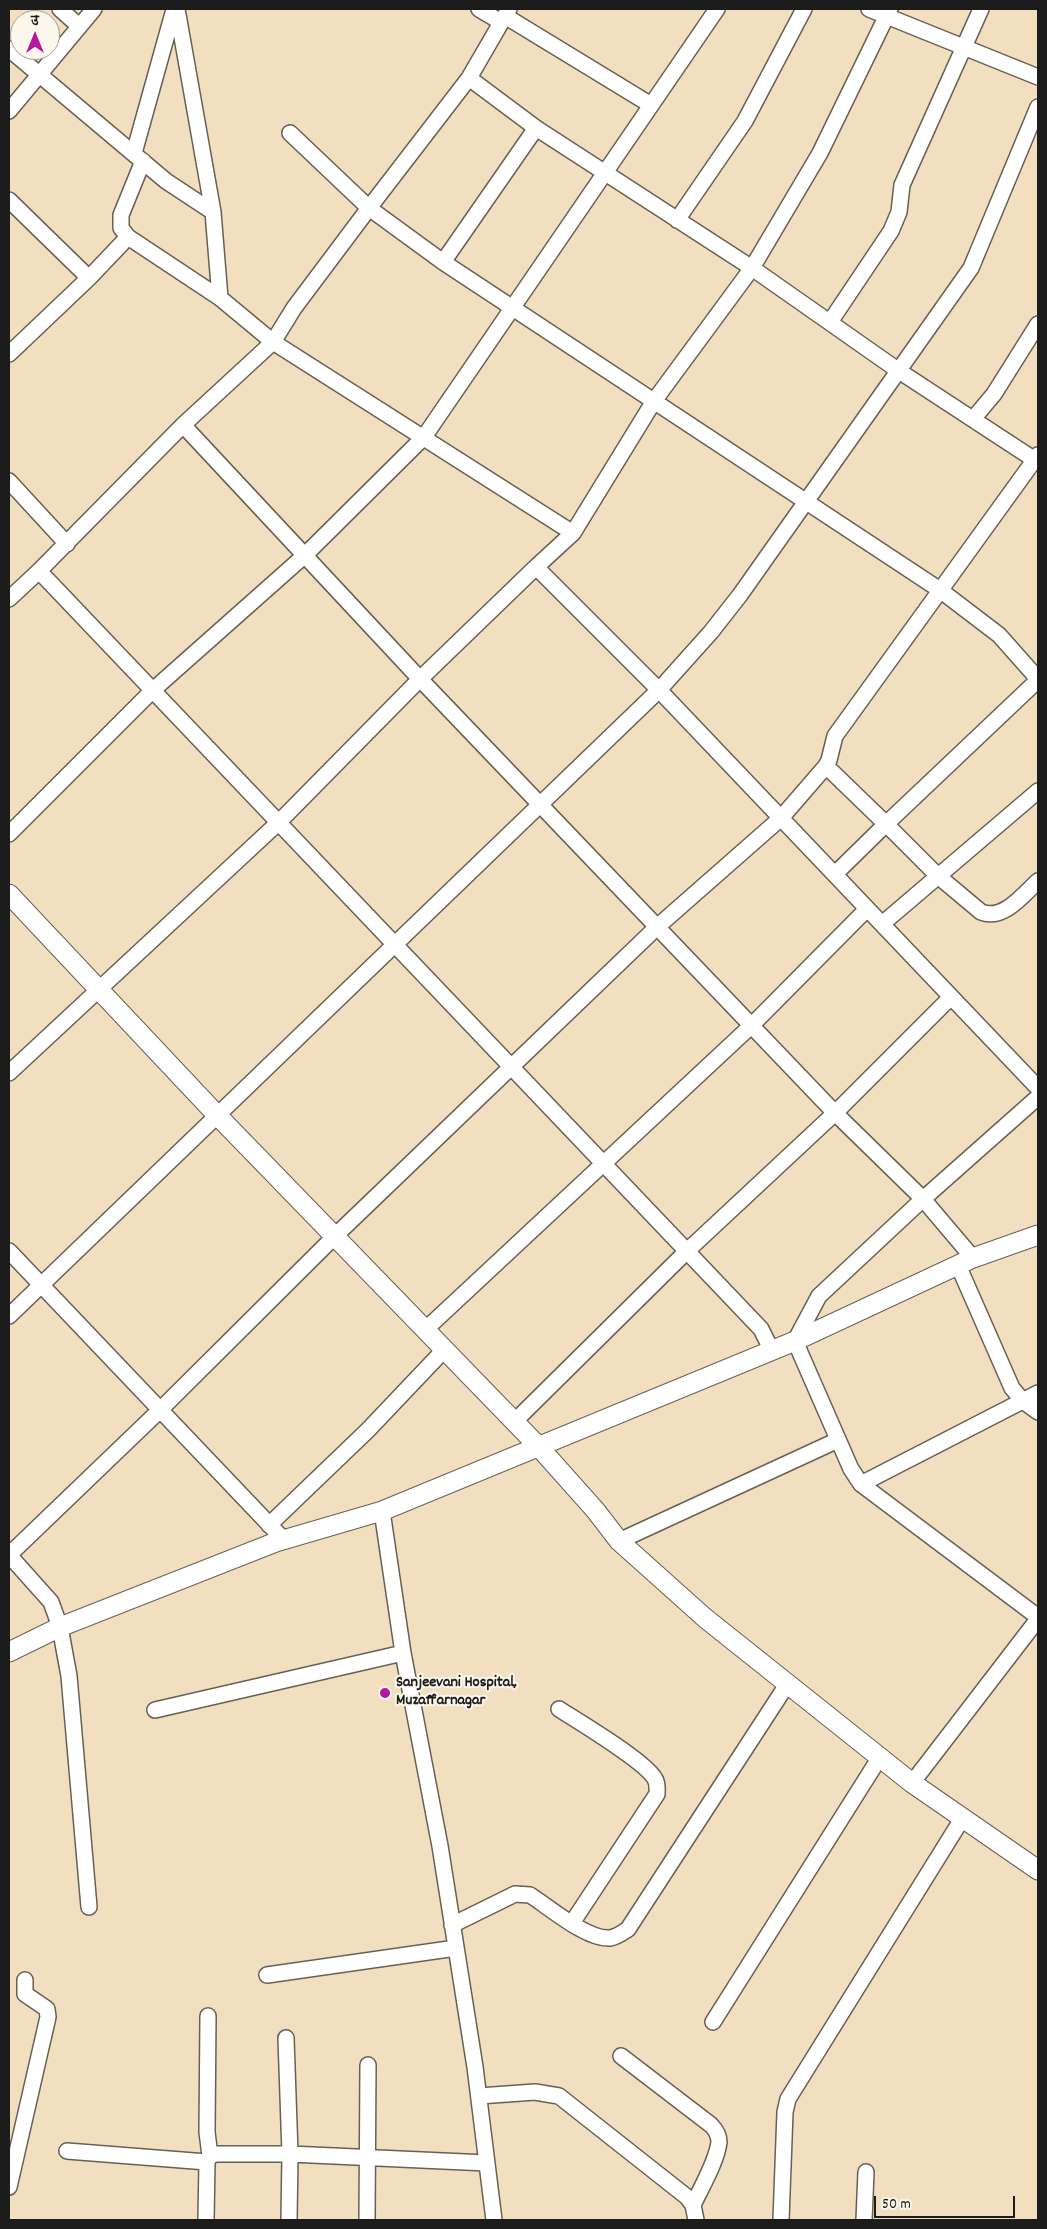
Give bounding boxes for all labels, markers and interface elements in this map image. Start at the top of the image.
north arrow [10,10,60,60]
text: उ [31,11,39,31]
place label: Sanjeevani Hospital, Muzaffarnagar [396,1674,517,1712]
marker: Sanjeevani Hospital, Muzaffarnagar [378,1686,392,1700]
scale bar [877,2186,1018,2218]
text: 50 m [882,2194,911,2216]

